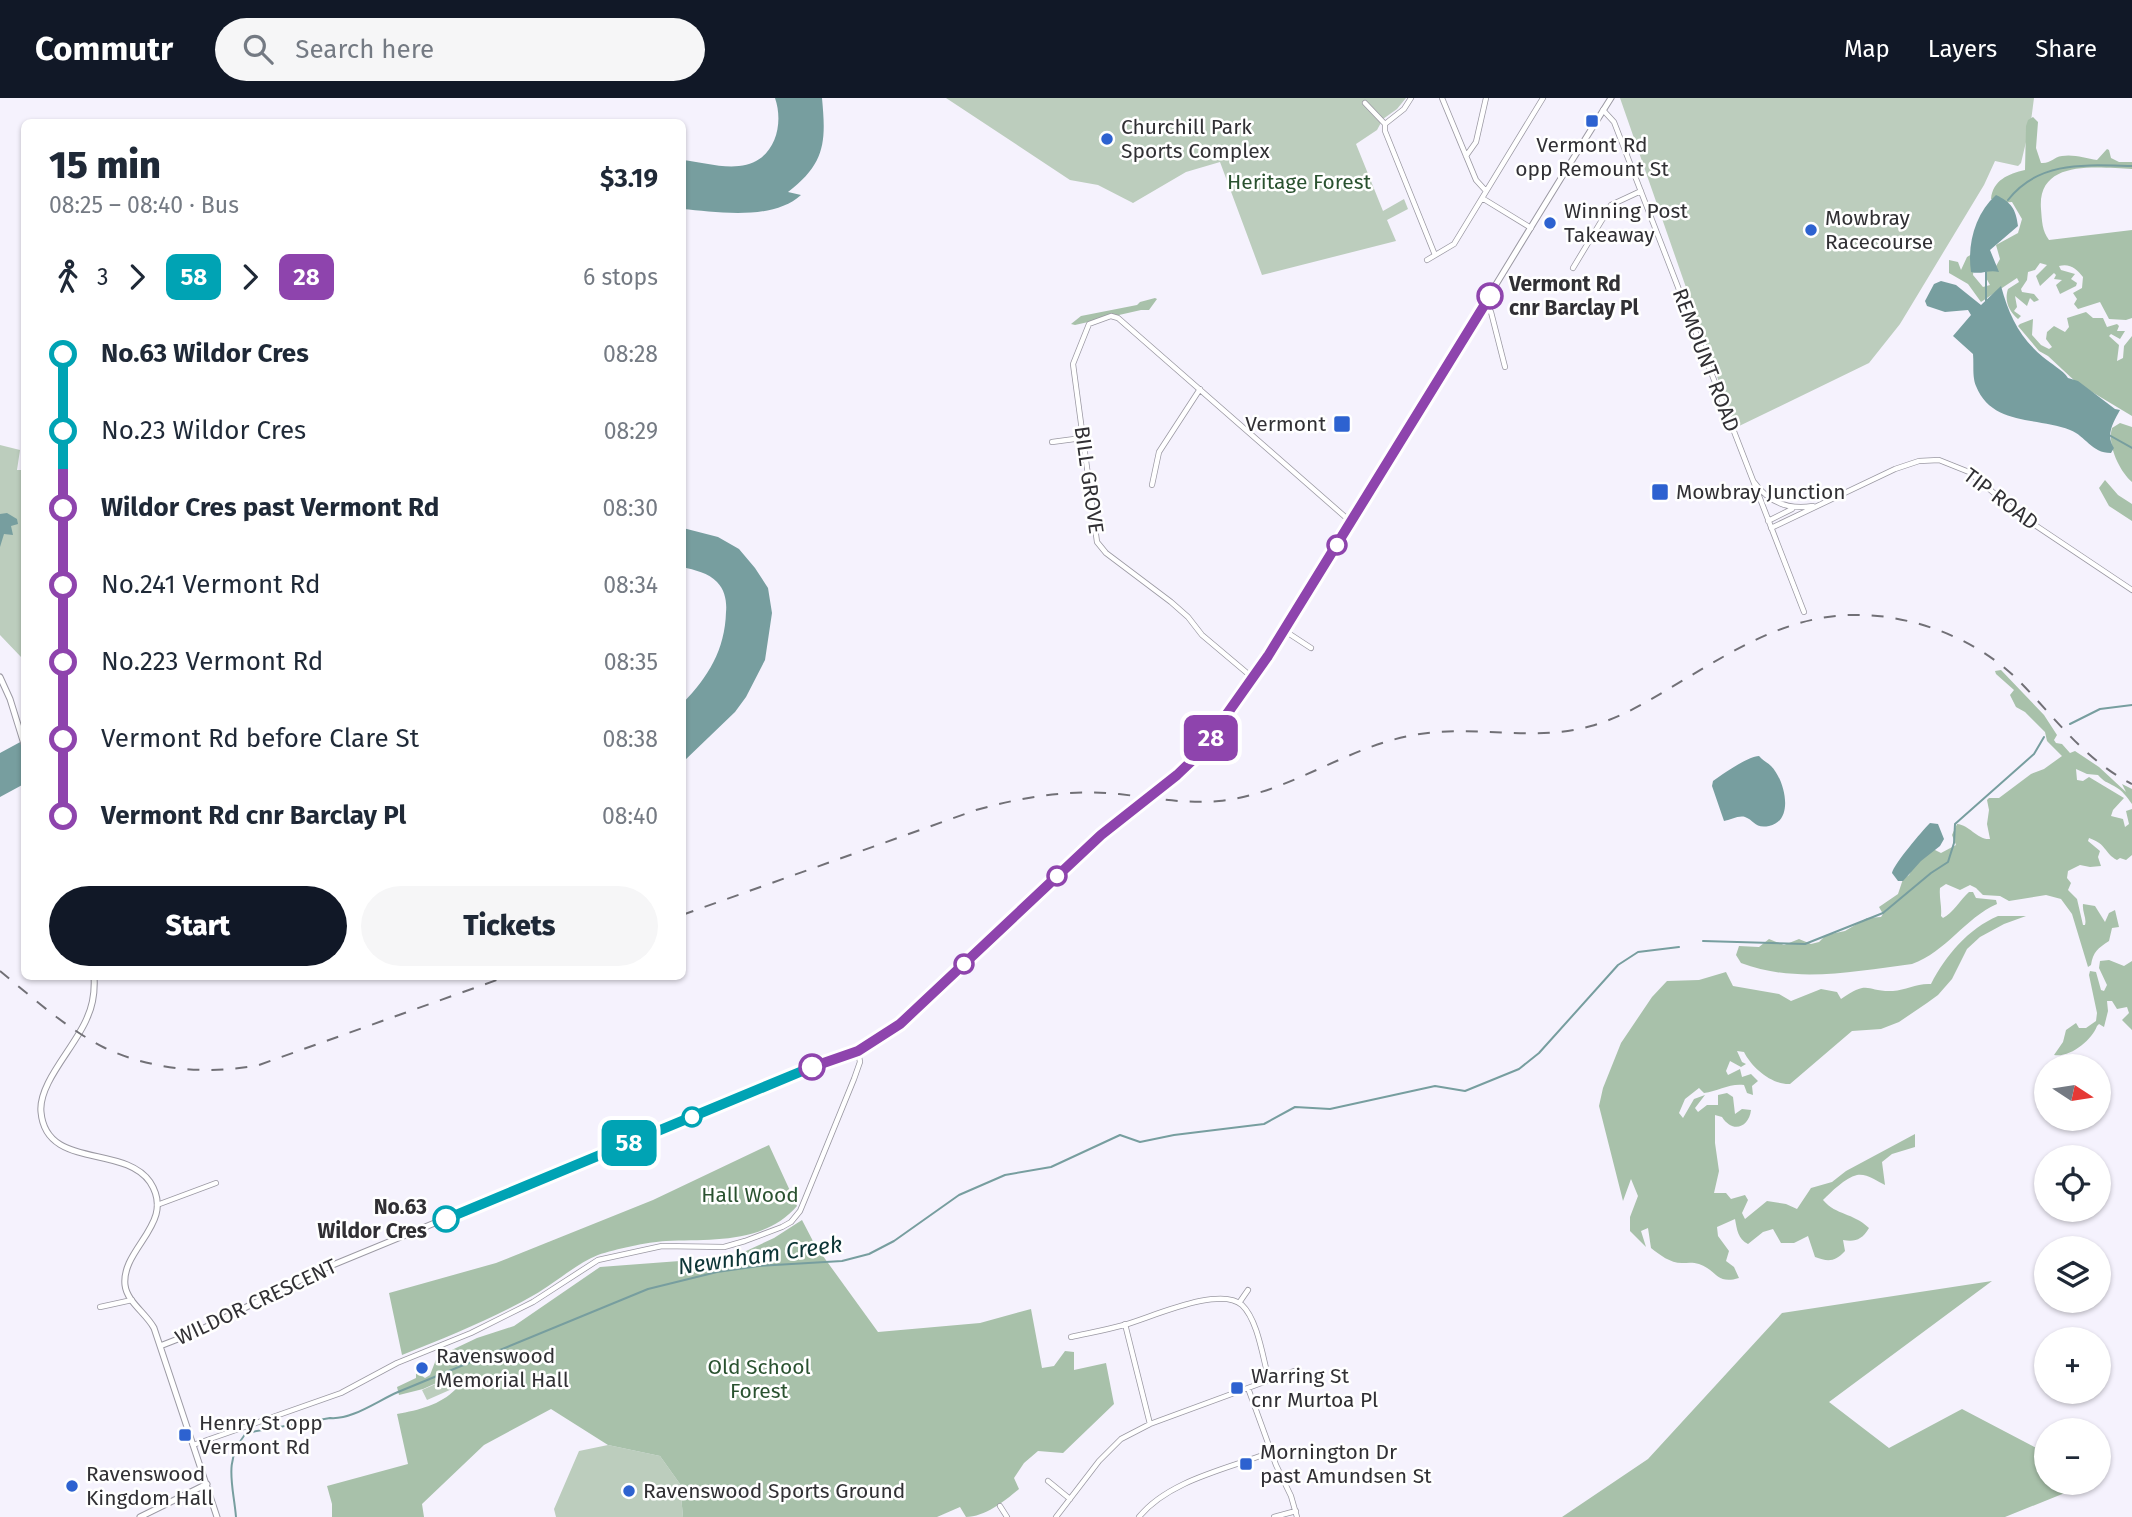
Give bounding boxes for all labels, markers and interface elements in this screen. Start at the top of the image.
search box [215,18,705,81]
text: Commutr [35,29,173,69]
icon: search [239,30,277,68]
text: Search here [295,34,434,65]
text: Map [1844,35,1890,63]
text: Layers [1928,35,1997,63]
text: Share [2035,35,2097,63]
marker: Vermont Rd opp Remount St [1584,113,1600,129]
place label: Churchill Park Sports Complex [1121,114,1271,164]
marker: Churchill Park Sports Complex [1099,131,1115,147]
place label: Vermont Rd opp Remount St [1515,132,1669,182]
text: 15 min [49,142,161,188]
text: $3.19 [600,163,658,194]
park label: Heritage Forest [1227,169,1371,195]
text: 08:25 – 08:40 · Bus [49,191,239,219]
place label: Winning Post Takeaway [1564,198,1688,248]
place label: Mowbray Racecourse [1825,205,1933,255]
marker: Winning Post Takeaway [1542,215,1558,231]
marker: Mowbray Racecourse [1803,222,1819,238]
icon: walk [49,258,87,296]
icon: forward [118,258,156,296]
icon: forward [231,258,269,296]
text: 3 [97,263,108,291]
text: 58 [180,263,207,291]
text: 28 [293,263,320,291]
text: 6 stops [583,263,658,291]
place label: Vermont Rd cnr Barclay Pl [1508,271,1639,321]
marker: Vermont Rd cnr Barclay Pl [1477,283,1503,309]
street label: REMOUNT ROAD [1667,285,1745,435]
text: No.63 Wildor Cres [101,338,309,369]
text: 08:28 [603,340,658,368]
place label: Vermont [1245,411,1326,437]
marker: Vermont [1332,414,1352,434]
text: No.23 Wildor Cres [101,415,306,446]
text: 08:29 [604,417,658,445]
street label: BILL GROVE [1069,424,1109,536]
street label: TIP ROAD [1958,462,2044,536]
place label: Mowbray Junction [1676,479,1846,505]
marker: Mowbray Junction [1650,482,1670,502]
text: Wildor Cres past Vermont Rd [101,492,439,523]
text: 08:30 [602,494,658,522]
unlabelled marker [1327,535,1347,555]
text: No.241 Vermont Rd [101,569,320,600]
text: 08:34 [603,571,658,599]
text: No.223 Vermont Rd [101,646,323,677]
text: 08:35 [604,648,658,676]
line badge: 28 [1180,715,1242,761]
text: Vermont Rd before Clare St [101,723,419,754]
text: 28 [1198,724,1224,752]
text: 08:38 [603,725,658,753]
text: Vermont Rd cnr Barclay Pl [101,800,406,831]
text: 08:40 [602,802,658,830]
unlabelled marker [1047,866,1067,886]
button: Start [49,886,347,966]
button: Tickets [361,886,658,966]
unlabelled marker [954,954,974,974]
unlabelled marker [799,1054,825,1080]
north arrow [2034,1054,2110,1130]
map controls [2034,1054,2111,1495]
unlabelled marker [682,1107,702,1127]
line badge: 58 [598,1120,660,1166]
text: 58 [616,1129,642,1157]
button: locate [2034,1145,2111,1222]
park label: Hall Wood [701,1182,799,1208]
place label: No.63 Wildor Cres [318,1194,427,1244]
marker: No.63 Wildor Cres [433,1206,459,1232]
water label: Newnham Creek [676,1230,844,1280]
button: layers [2034,1236,2111,1313]
street label: WILDOR CRESCENT [171,1253,341,1351]
button: + [2034,1327,2111,1404]
place label: Ravenswood Memorial Hall [436,1343,569,1393]
park label: Old School Forest [707,1354,811,1404]
marker: Ravenswood Memorial Hall [414,1360,430,1376]
place label: Warring St cnr Murtoa Pl [1251,1363,1378,1413]
marker: Warring St cnr Murtoa Pl [1229,1380,1245,1396]
place label: Henry St opp Vermont Rd [199,1410,323,1460]
button: − [2034,1418,2111,1495]
marker: Henry St opp Vermont Rd [177,1427,193,1443]
place label: Mornington Dr past Amundsen St [1260,1439,1432,1489]
marker: Mornington Dr past Amundsen St [1238,1456,1254,1472]
place label: Ravenswood Kingdom Hall [86,1461,213,1511]
marker: Ravenswood Kingdom Hall [64,1478,80,1494]
place label: Ravenswood Sports Ground [643,1478,905,1504]
marker: Ravenswood Sports Ground [621,1483,637,1499]

